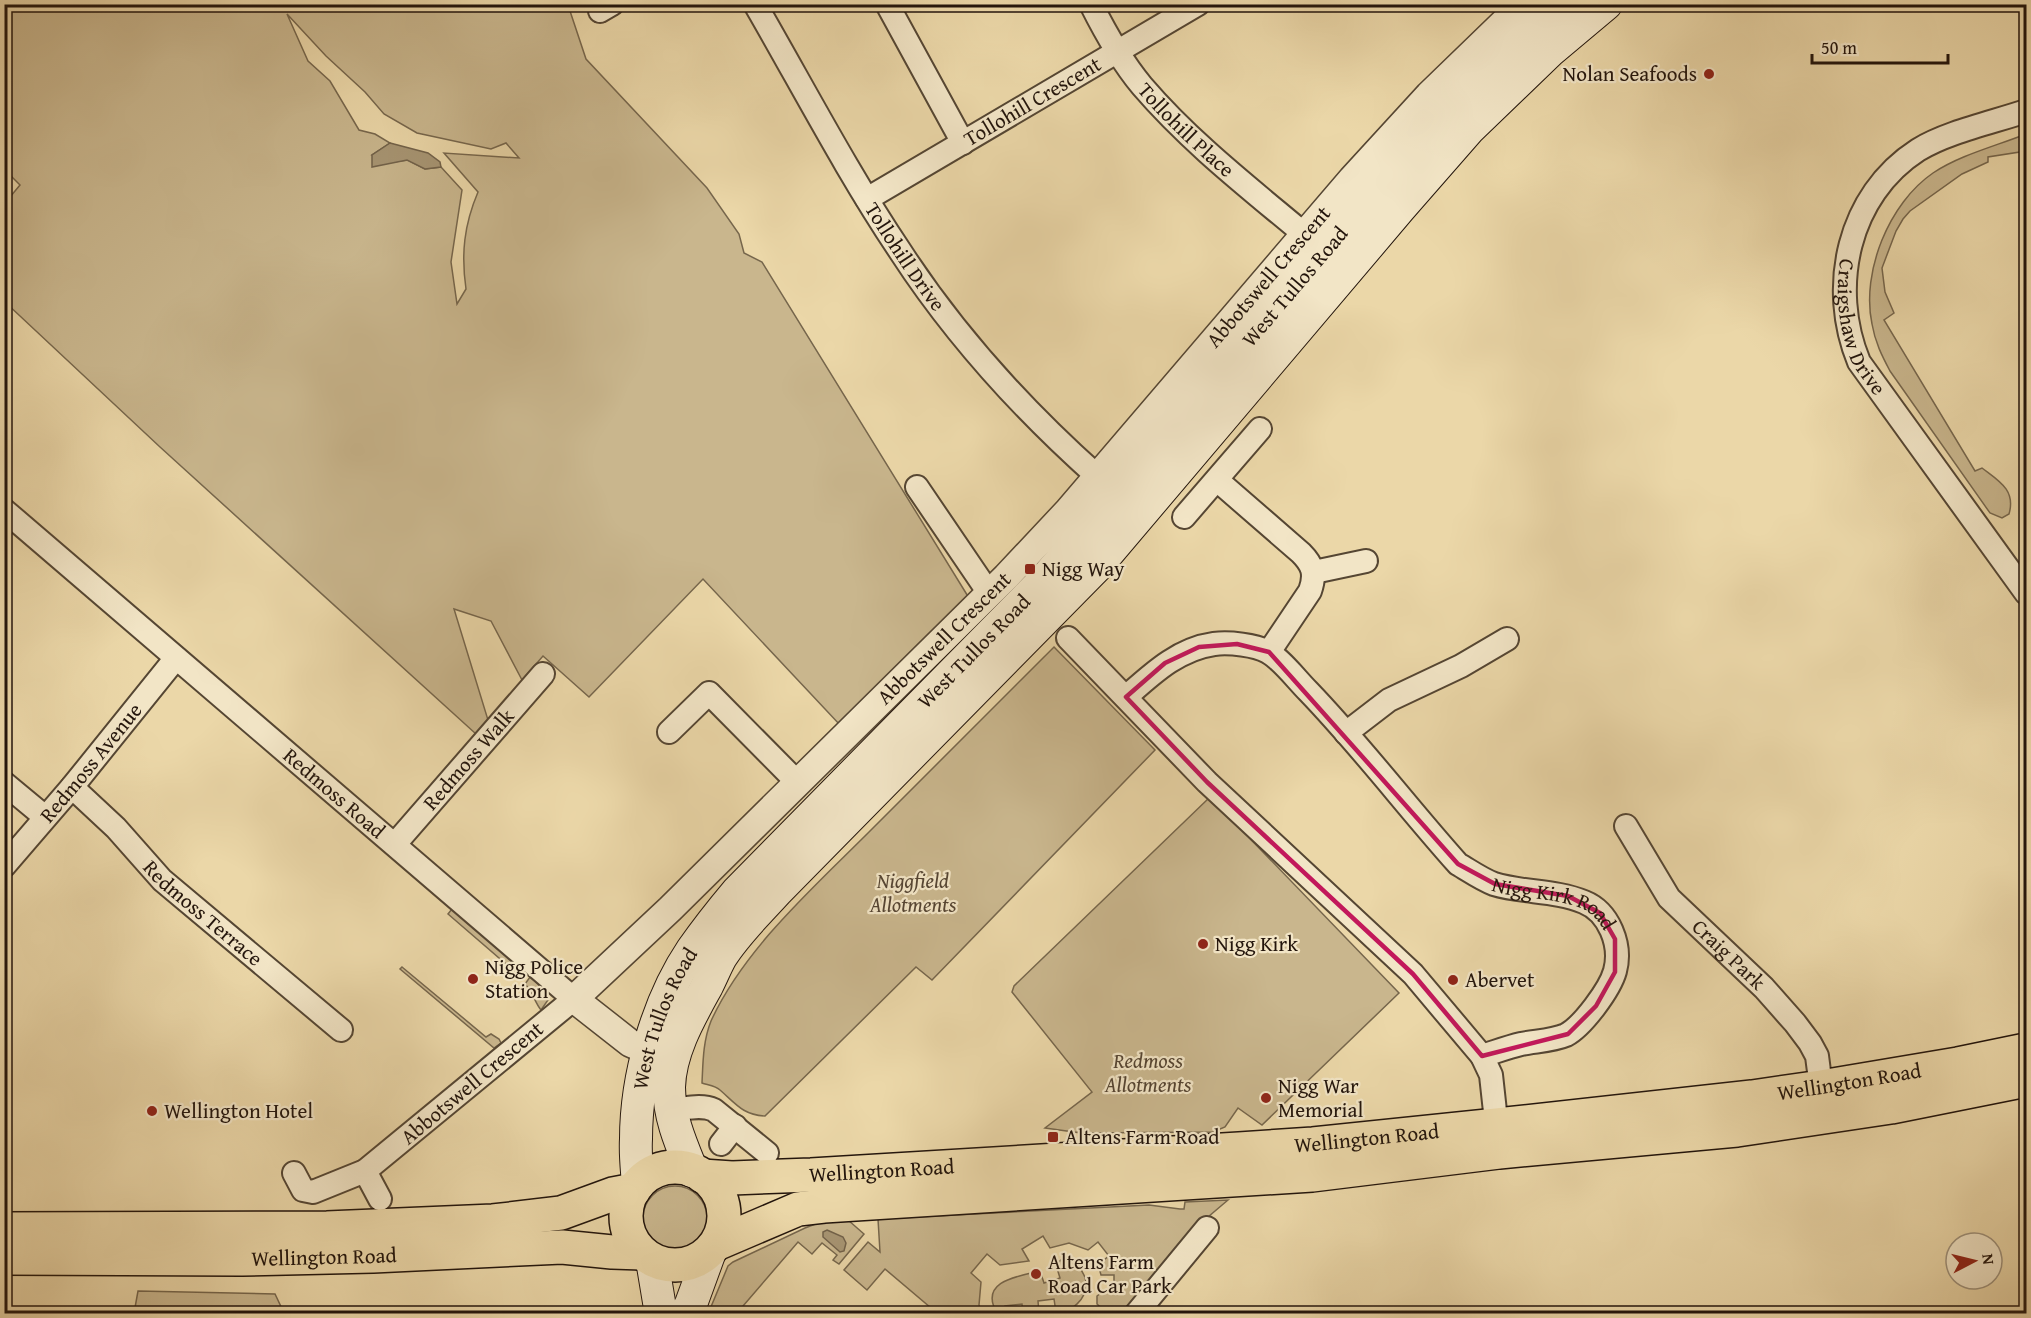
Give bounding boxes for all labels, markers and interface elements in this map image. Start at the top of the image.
scale bar [1812,27,1948,65]
text: 50 m [1821,34,1857,61]
street label: Tollohill Crescent [958,48,1107,154]
place label: Nolan Seafoods [1563,58,1697,89]
marker: Nolan Seafoods [1702,67,1716,81]
street label: Tollohill Place [1131,75,1242,184]
street label: Tollohill Drive [857,196,953,318]
street label: Abbotswell Crescent [1198,198,1338,354]
street label: West Tullos Road [1234,219,1355,353]
street label: Craigshaw Drive [1830,257,1894,401]
place label: Nigg Way [1042,553,1125,584]
marker: Nigg Way [1023,562,1037,576]
street label: Abbotswell Crescent [869,564,1018,711]
street label: West Tullos Road [910,586,1038,715]
street label: Redmoss Avenue [32,696,149,829]
street label: Redmoss Walk [415,701,521,817]
street label: Redmoss Road [276,740,393,846]
street label: Redmoss Terrace [136,853,270,973]
park label: Niggfield Allotments [869,865,957,920]
street label: Nigg Kirk Road [1489,868,1625,936]
street label: Craig Park [1685,911,1773,997]
place label: Nigg Kirk [1215,928,1298,959]
marker: Nigg Kirk [1196,937,1210,951]
street label: West Tullos Road [624,940,705,1092]
place label: Nigg Police Station [485,951,583,1006]
place label: Abervet [1465,964,1535,995]
marker: Nigg Police Station [466,972,480,986]
marker: Abervet [1446,973,1460,987]
street label: Abbotswell Crescent [394,1013,550,1152]
park label: Redmoss Allotments [1104,1045,1192,1100]
street label: Wellington Road [1775,1054,1924,1108]
place label: Nigg War Memorial [1278,1070,1363,1125]
marker: Nigg War Memorial [1259,1091,1273,1105]
place label: Wellington Hotel [164,1095,313,1126]
marker: Wellington Hotel [145,1104,159,1118]
street label: Wellington Road [1293,1115,1441,1160]
place label: Altens Farm Road [1065,1121,1220,1152]
marker: Altens Farm Road [1046,1130,1060,1144]
street label: Wellington Road [808,1150,956,1190]
north arrow [1944,1231,2004,1291]
street label: Wellington Road [251,1239,398,1274]
place label: Altens Farm Road Car Park [1048,1246,1172,1301]
text: N [1976,1252,2001,1266]
marker: Altens Farm Road Car Park [1029,1267,1043,1281]

